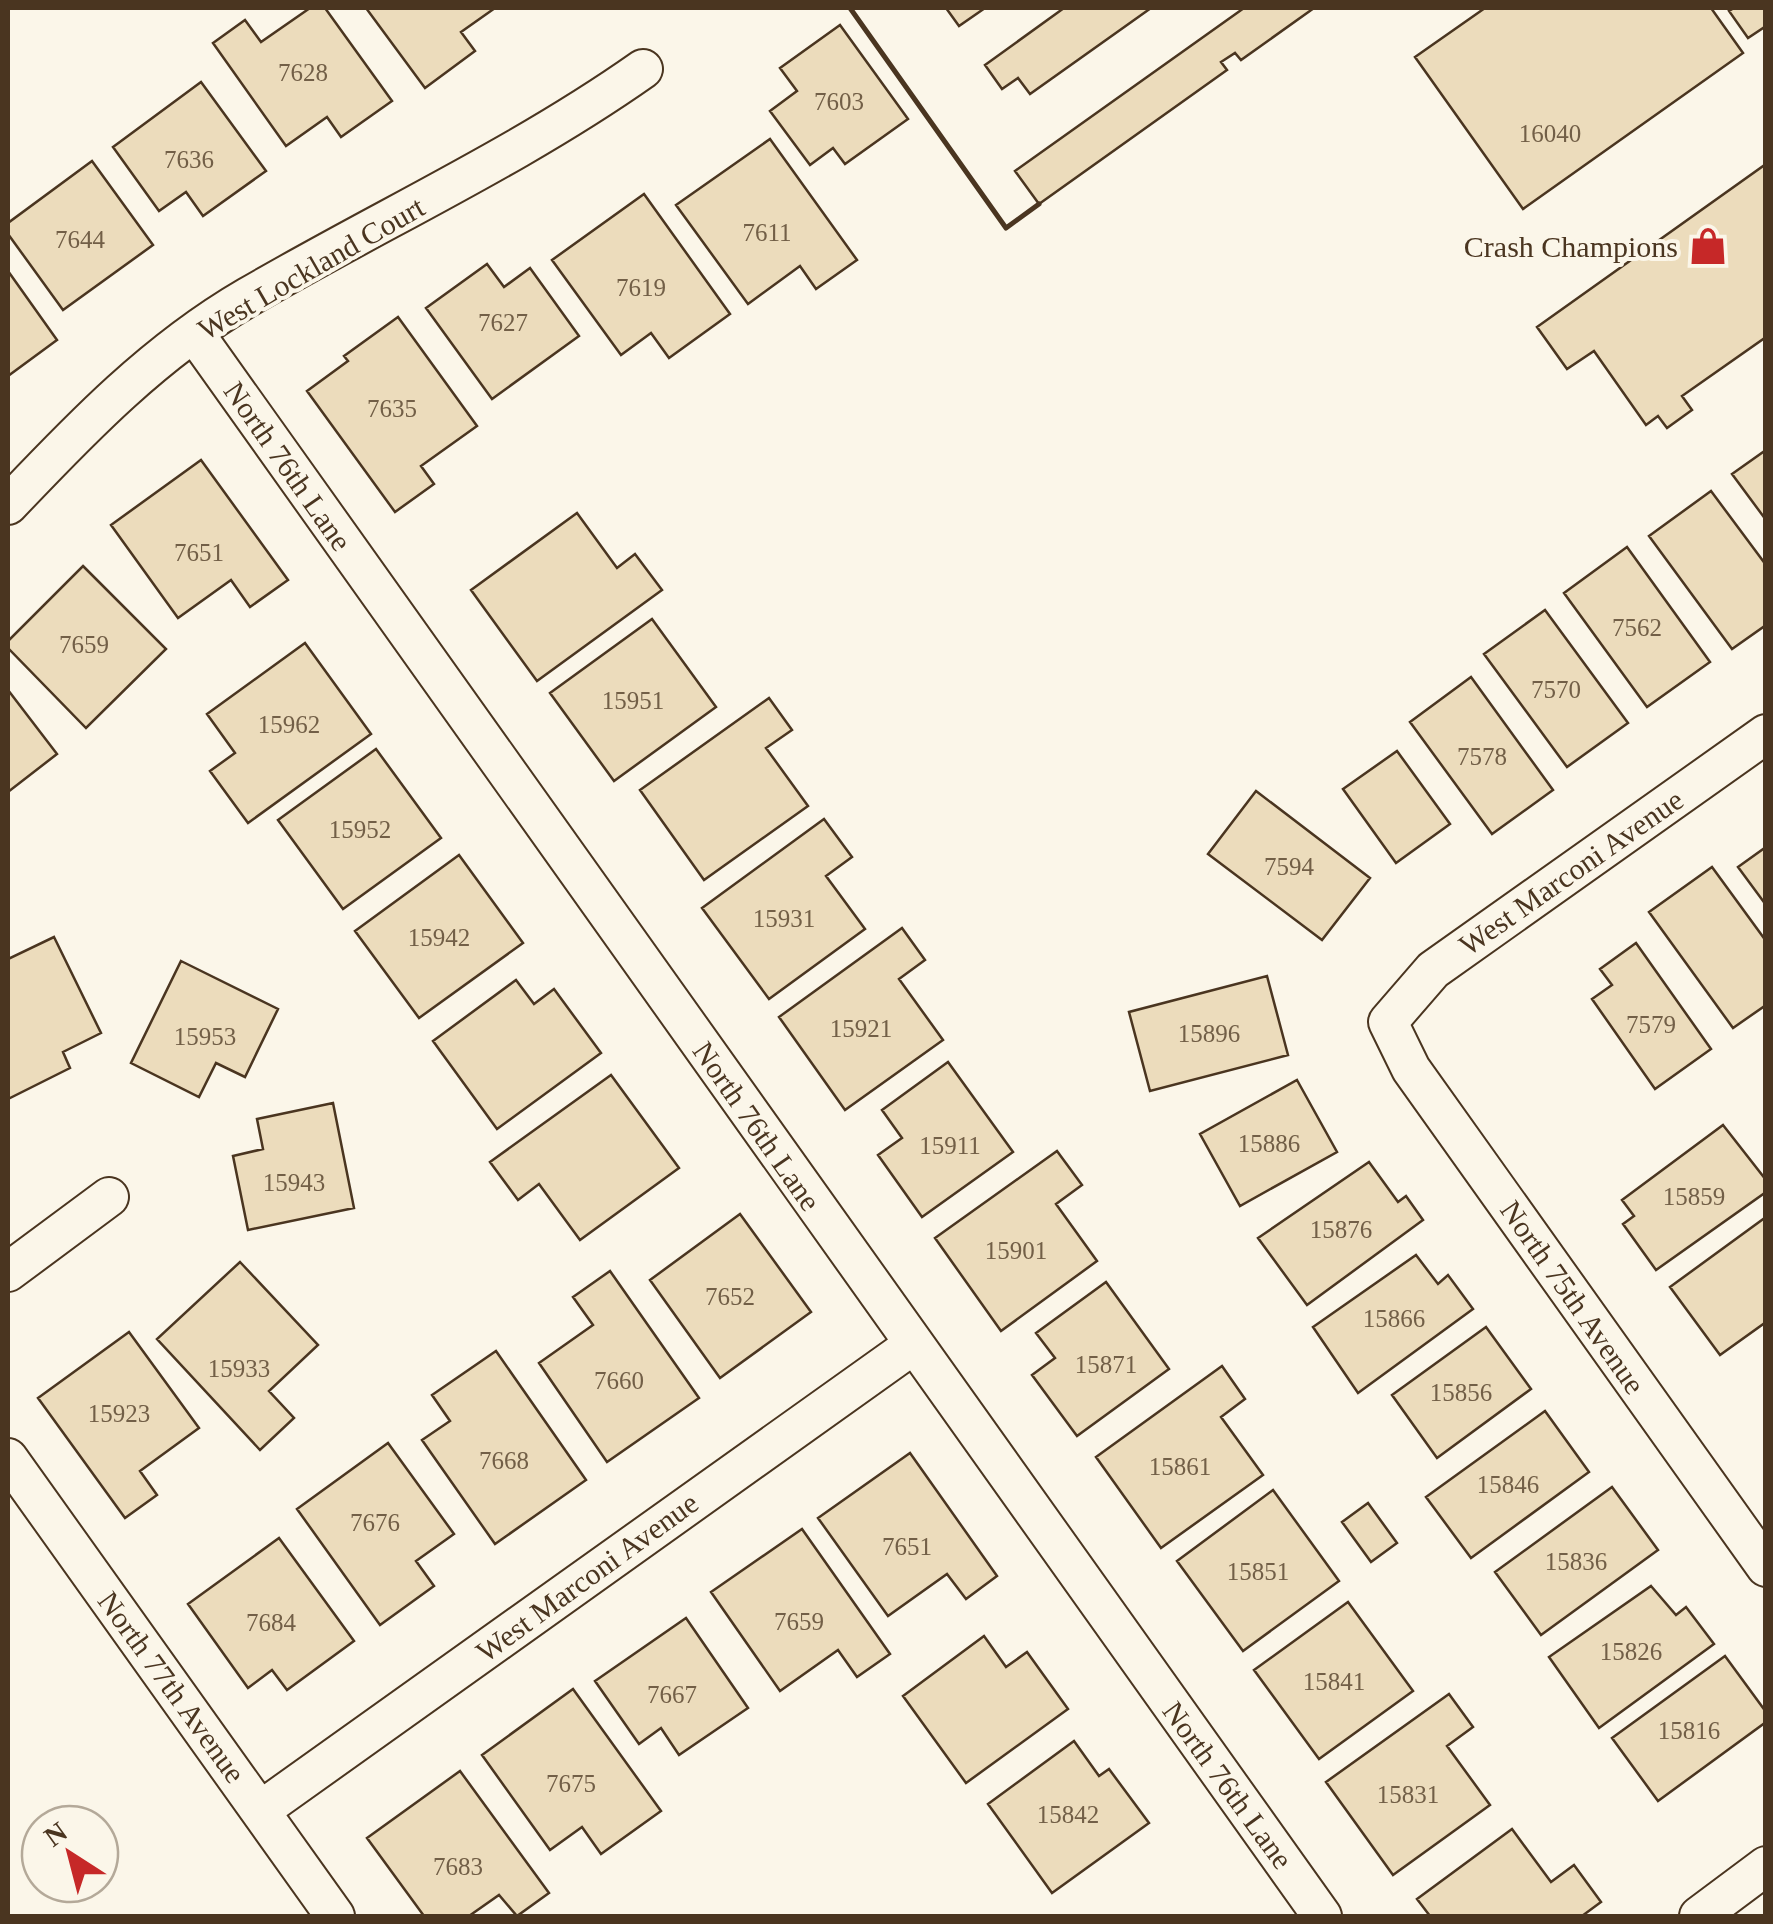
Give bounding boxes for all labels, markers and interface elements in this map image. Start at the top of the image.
house number: 7628 [278,59,328,86]
house number: 7603 [814,88,864,115]
house number: 16040 [1519,120,1581,147]
house number: 7636 [164,146,214,173]
street label: West Lockland Court [192,189,431,346]
house number: 7611 [742,219,792,246]
shop icon: Crash Champions [1687,225,1729,267]
house number: 7644 [55,226,106,253]
place label: Crash Champions [1464,230,1678,263]
house number: 7619 [616,274,666,301]
house number: 7627 [478,309,528,336]
street label: North 76th Lane [218,375,358,557]
house number: 7635 [367,395,417,422]
house number: 7651 [174,539,224,566]
house number: 7562 [1612,614,1662,641]
house number: 7659 [59,631,109,658]
house number: 7570 [1531,676,1581,703]
house number: 15951 [602,687,664,714]
house number: 15962 [258,711,320,738]
house number: 7578 [1457,743,1507,770]
street label: West Marconi Avenue [1453,782,1689,962]
house number: 15952 [329,816,391,843]
house number: 7594 [1264,853,1315,880]
house number: 15931 [753,905,815,932]
house number: 15942 [408,924,470,951]
house number: 7579 [1626,1011,1676,1038]
house number: 15921 [830,1015,892,1042]
house number: 15896 [1178,1020,1240,1047]
house number: 15953 [174,1023,236,1050]
street label: North 76th Lane [687,1035,827,1217]
house number: 15886 [1238,1130,1300,1157]
house number: 15911 [919,1132,981,1159]
house number: 15943 [263,1169,325,1196]
house number: 15859 [1663,1183,1725,1210]
street label: North 75th Avenue [1494,1194,1652,1400]
house number: 15876 [1310,1216,1372,1243]
house number: 15901 [985,1237,1047,1264]
house number: 7652 [705,1283,755,1310]
house number: 15866 [1363,1305,1425,1332]
house number: 15871 [1075,1351,1137,1378]
house number: 15933 [208,1355,270,1382]
house number: 7660 [594,1367,644,1394]
house number: 15856 [1430,1379,1492,1406]
house number: 15923 [88,1400,150,1427]
house number: 7668 [479,1447,529,1474]
house number: 15861 [1149,1453,1211,1480]
house number: 15846 [1477,1471,1539,1498]
street label: West Marconi Avenue [470,1486,704,1668]
house number: 7676 [350,1509,400,1536]
house number: 7651 [882,1533,932,1560]
house number: 15836 [1545,1548,1607,1575]
house number: 15851 [1227,1558,1289,1585]
street label: North 77th Avenue [92,1585,252,1789]
house number: 7659 [774,1608,824,1635]
house number: 7684 [246,1609,297,1636]
house number: 15826 [1600,1638,1662,1665]
house number: 15841 [1303,1668,1365,1695]
house number: 7667 [647,1681,697,1708]
street label: North 76th Lane [1156,1695,1300,1875]
house number: 15816 [1658,1717,1720,1744]
house number: 7675 [546,1770,596,1797]
house number: 15831 [1377,1781,1439,1808]
house number: 15842 [1037,1801,1099,1828]
north arrow [20,1804,120,1904]
text: N [38,1816,73,1853]
house number: 7683 [433,1853,483,1880]

